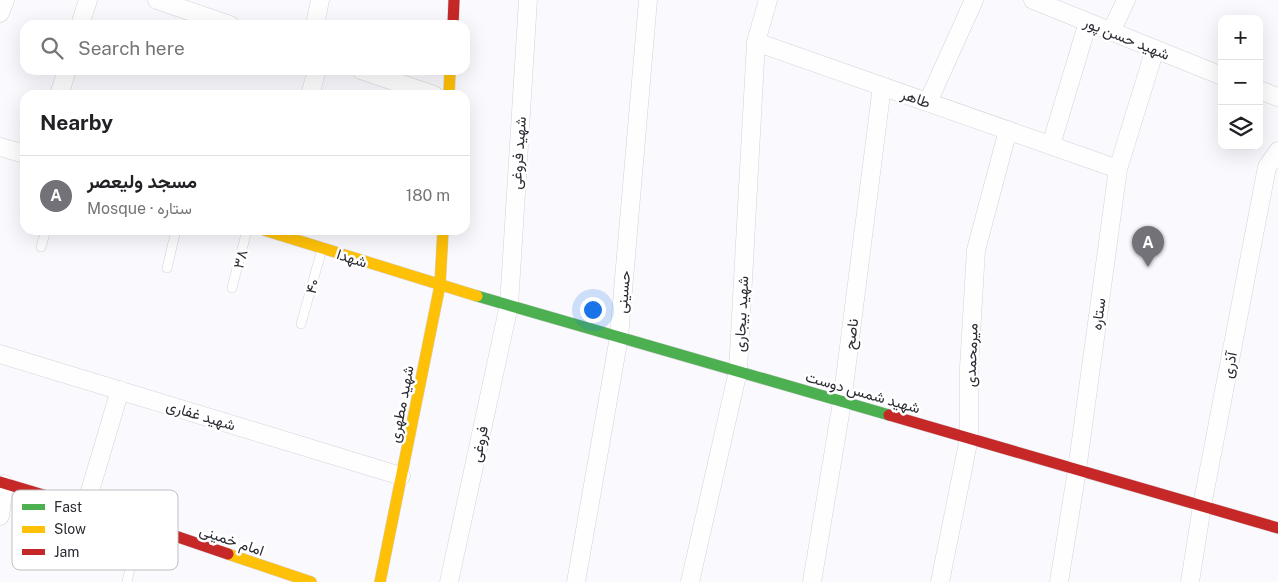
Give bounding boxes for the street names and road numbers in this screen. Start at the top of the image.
street label: شهید حسن پور [1080,13,1172,65]
street label: طاهر [898,85,933,112]
street label: شهید فروغی [507,116,531,190]
street label: شهدا [334,245,369,272]
street label: ۳۸ [229,248,251,270]
street label: حسینی [613,270,635,314]
street label: شهید بیجاری [731,275,753,353]
street label: ۴۰ [302,276,322,296]
street label: ستاره [1087,297,1110,331]
street label: ناصح [841,318,864,351]
street label: میرمحمدی [961,323,983,387]
street label: آذری [1218,349,1242,380]
street label: شهید مطهری [385,364,419,444]
street label: شهید شمس دوست [803,367,923,418]
street label: شهید غفاری [164,396,238,436]
street label: فروغی [467,424,493,464]
street label: امام خمینی [197,521,266,561]

